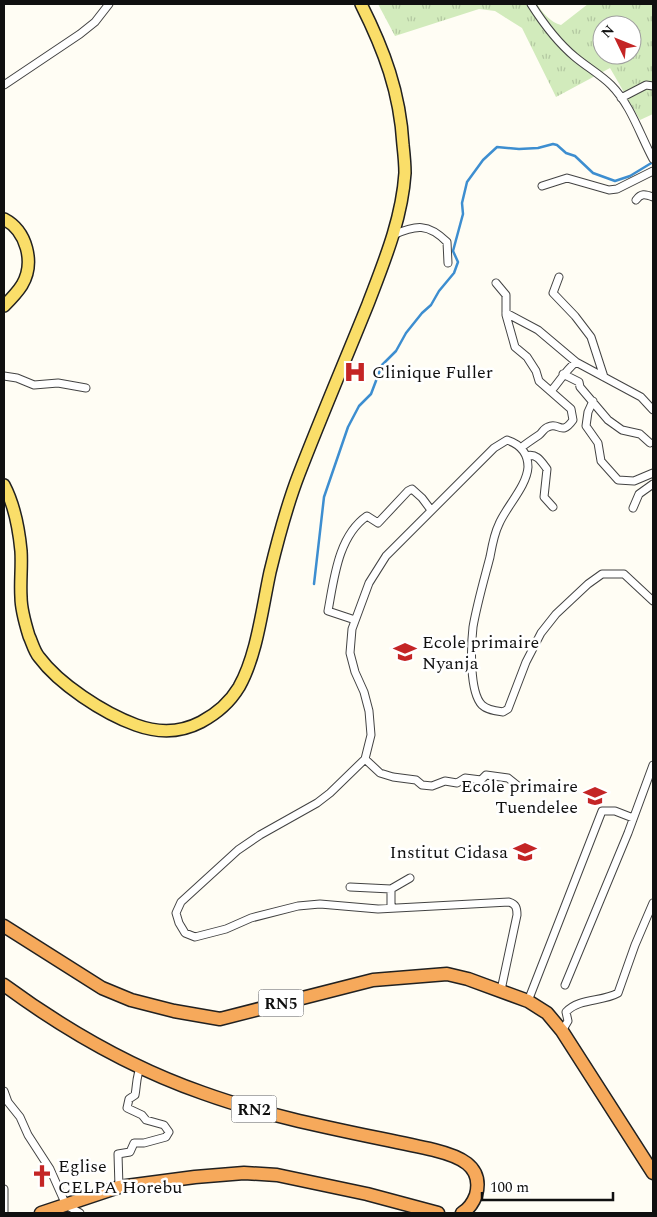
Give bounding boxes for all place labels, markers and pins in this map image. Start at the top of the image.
hospital icon: Clinique Fuller [342,359,368,385]
place label: Clinique Fuller [372,359,493,386]
place label: Ecole primaire Nyanja [422,629,539,677]
school or university icon: Ecole primaire Nyanja [392,639,418,665]
place label: Ecole primaire Tuendelee [461,773,578,821]
school or university icon: Ecole primaire Tuendelee [582,783,608,809]
place label: Institut Cidasa [389,839,508,866]
school or university icon: Institut Cidasa [512,839,538,865]
place label: Eglise CELPA Horebu [58,1153,182,1201]
church icon: Eglise CELPA Horebu [29,1163,55,1189]

